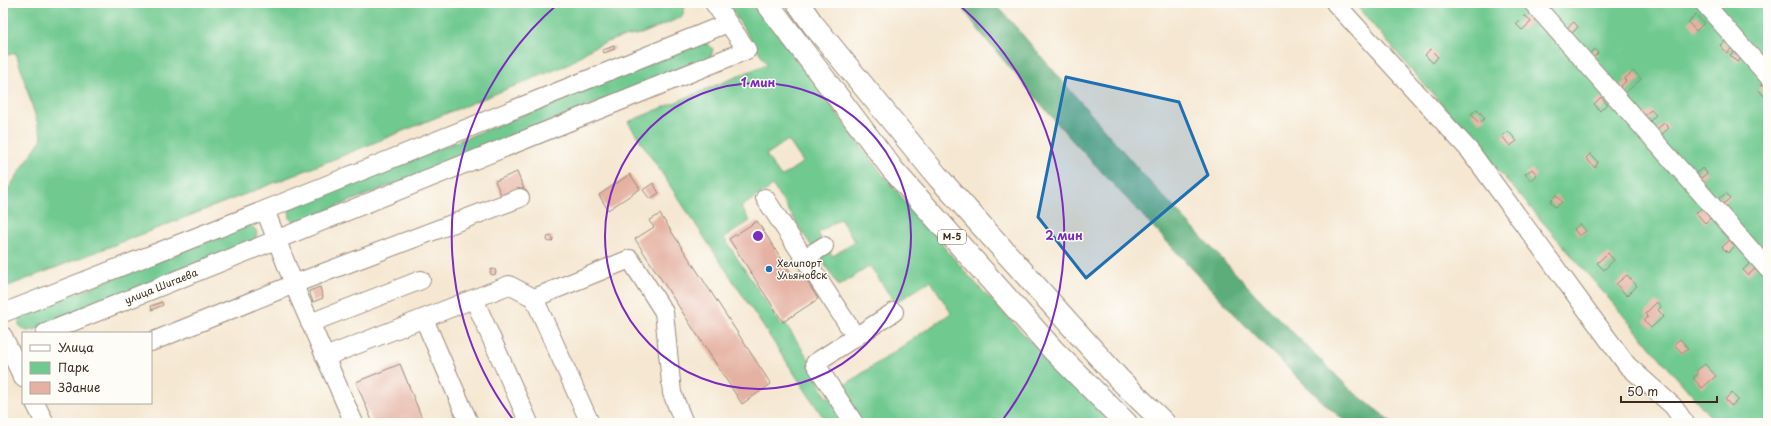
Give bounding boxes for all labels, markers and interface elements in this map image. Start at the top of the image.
text: 1 мин [741,73,776,91]
text: 2 мин [1045,226,1083,244]
centre of rings [751,229,765,243]
road number: М-5 [938,230,966,244]
place label: Хелипорт Ульяновск [777,255,827,282]
street label: улица Шигаева [122,264,200,307]
marker: Хелипорт Ульяновск [764,264,774,274]
legend [22,332,152,404]
text: Улица [58,338,94,356]
text: Парк [58,358,90,376]
text: Здание [58,378,100,396]
scale bar [1621,378,1717,404]
text: 50 m [1627,382,1658,400]

